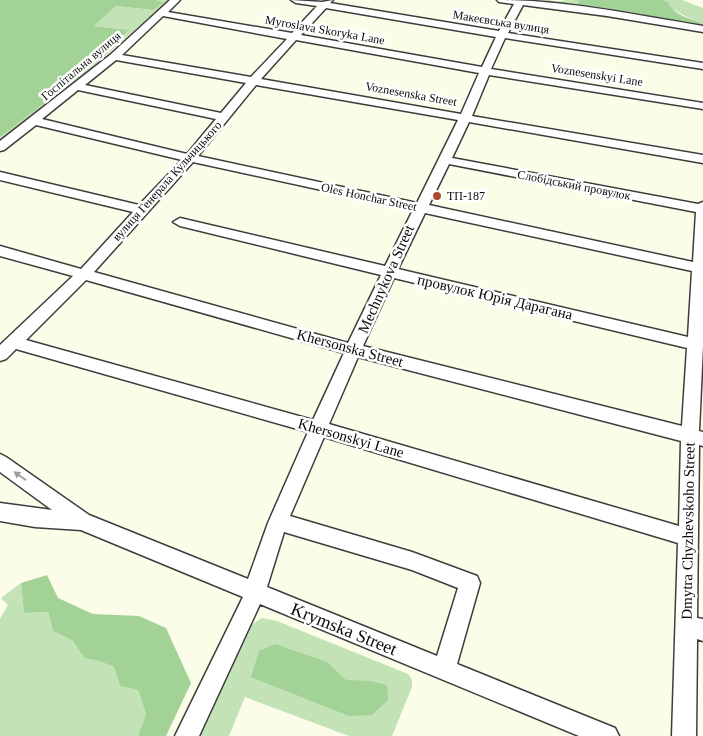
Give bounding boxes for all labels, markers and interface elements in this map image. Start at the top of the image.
street label: Макеєвська вулиця [452,7,551,37]
street label: Myroslava Skoryka Lane [264,13,386,47]
street label: Госпітальна вулиця [38,28,124,103]
street label: Voznesenskyi Lane [550,61,644,89]
street label: Voznesenska Street [364,79,459,109]
street label: вулиця Генерала Кульчицького [110,118,224,244]
street label: Слобідський провулок [516,167,632,203]
street label: Oles Honchar Street [320,180,419,214]
place label: ТП-187 [447,189,485,203]
marker: ТП-187 [431,190,443,202]
street label: Mechnykova Street [355,222,417,336]
street label: провулок Юрія Дарагана [416,271,574,323]
street label: Khersonska Street [295,326,406,370]
street label: Khersonskyi Lane [296,415,406,461]
street label: Dmytra Chyzhevskoho Street [678,441,698,620]
one-way arrow [13,471,27,481]
street label: Krymska Street [288,599,400,659]

